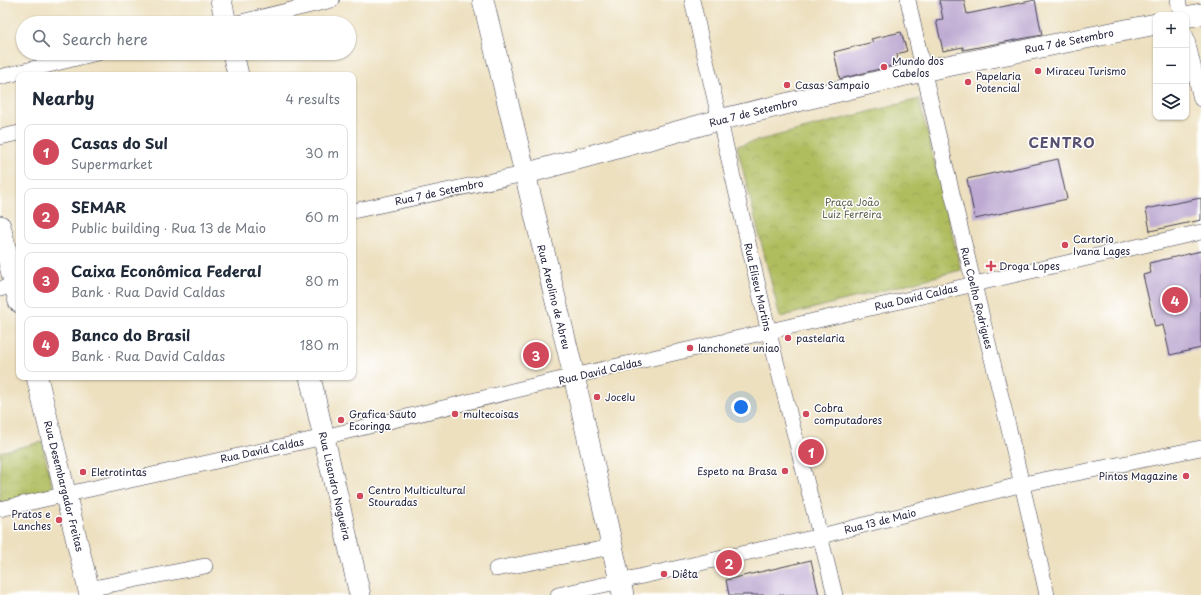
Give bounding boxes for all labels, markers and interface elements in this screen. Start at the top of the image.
map controls [1153,12,1189,120]
button: + [1153,12,1189,48]
search box [16,16,356,60]
street label: Rua 7 de Setembro [1023,24,1115,56]
icon: search [30,27,52,49]
text: Search here [62,27,148,50]
button: − [1153,48,1189,84]
place label: Mundo dos Cabelos [892,53,944,80]
marker: Mundo dos Cabelos [879,62,889,72]
place label: Miraceu Turismo [1046,63,1126,78]
marker: Miraceu Turismo [1033,66,1043,76]
place label: Papelaria Potencial [976,68,1022,95]
place label: Casas Sampaio [795,77,870,92]
marker: Papelaria Potencial [963,77,973,87]
marker: Casas Sampaio [782,80,792,90]
button: layers [1153,84,1189,120]
text: Nearby [32,85,94,111]
text: 4 results [286,89,340,108]
street label: Rua 7 de Setembro [707,93,799,130]
text: Casas do Sul [71,131,168,154]
district label: CENTRO [1028,132,1096,153]
text: 1 [43,143,49,162]
text: 30 m [305,143,339,162]
text: Supermarket [71,154,153,173]
street label: Rua 7 de Setembro [393,175,485,208]
park label: Praça João Luiz Ferreira [822,194,882,221]
text: SEMAR [71,195,126,218]
text: 2 [41,207,51,226]
text: 60 m [305,207,339,226]
text: Public building · Rua 13 de Maio [71,218,266,237]
place label: Cartorio Ivana Lages [1073,231,1130,258]
marker: Cartorio Ivana Lages [1060,240,1070,250]
street label: Rua Eliseu Martins [741,241,776,333]
street label: Rua Areolino de Abreu [534,243,575,351]
street label: Rua Coelho Rodrigues [958,245,998,351]
place label: Droga Lopes [999,258,1060,273]
text: Caixa Econômica Federal [71,259,262,282]
marker: Droga Lopes [986,261,996,271]
text: 3 [42,271,50,290]
text: 80 m [305,271,339,290]
street label: Rua David Caldas [873,280,960,313]
text: Bank · Rua David Caldas [71,282,225,301]
pin: 4 [1162,285,1188,315]
text: Banco do Brasil [71,323,190,346]
place label: pastelaria [796,330,845,345]
marker: pastelaria [783,333,793,343]
text: 4 [42,335,50,354]
text: 180 m [300,335,339,354]
pin: 3 [523,340,549,370]
place label: lanchonete uniao [698,340,780,355]
marker: lanchonete uniao [685,343,695,353]
text: Bank · Rua David Caldas [71,346,225,365]
street label: Rua David Caldas [557,354,644,387]
place label: Jocelu [605,389,635,404]
marker: Jocelu [592,392,602,402]
your location [731,397,751,417]
place label: Cobra computadores [814,400,883,427]
place label: Grafica Sauto Ecoringa [349,406,417,433]
place label: multecoisas [463,406,519,421]
marker: multecoisas [450,409,460,419]
marker: Cobra computadores [801,409,811,419]
marker: Grafica Sauto Ecoringa [336,415,346,425]
street label: Rua Desembargador Freitas [41,419,88,553]
street label: Rua Lisandro Nogueira [316,430,355,542]
street label: Rua David Caldas [219,433,306,466]
pin: 1 [798,437,824,467]
place label: Espeto na Brasa [697,463,778,478]
place label: Eletrotintas [91,464,147,479]
marker: Espeto na Brasa [780,466,790,476]
marker: Eletrotintas [78,467,88,477]
place label: Pintos Magazine [1099,468,1178,483]
marker: Pintos Magazine [1181,471,1191,481]
place label: Centro Multicultural Stouradas [368,482,466,509]
marker: Centro Multicultural Stouradas [355,491,365,501]
street label: Rua 13 de Maio [842,504,918,537]
place label: Pratos e Lanches [11,506,51,533]
marker: Pratos e Lanches [54,515,64,525]
pin: 2 [716,548,742,578]
place label: Diêta [672,566,699,581]
marker: Diêta [659,569,669,579]

